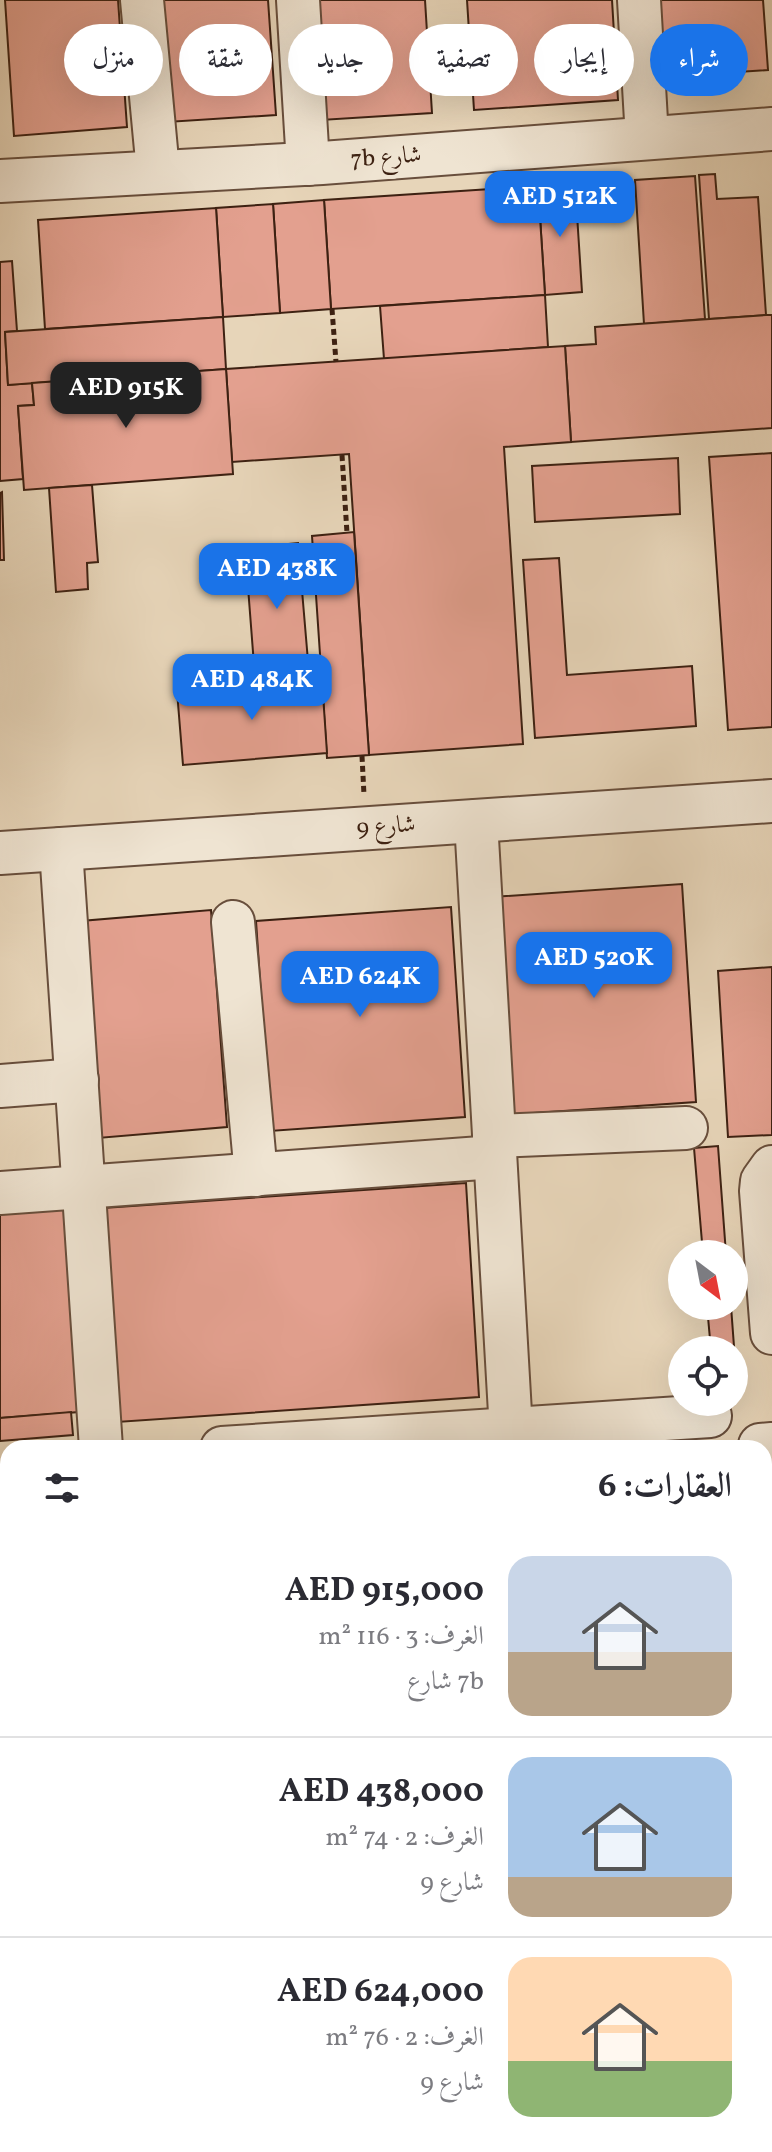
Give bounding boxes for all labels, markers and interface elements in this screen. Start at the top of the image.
chip: منزل [64,24,163,96]
chip: شقة [179,24,272,96]
chip: جديد [288,24,393,96]
chip: تصفية [409,24,518,96]
chip: إيجار [534,24,634,96]
chip: شراء [650,24,748,96]
street label: 7b شارع [349,139,423,178]
pin: AED 512K [477,171,643,239]
text: AED 512K [503,179,617,215]
pin: AED 915K [43,362,209,430]
text: AED 915K [68,370,184,406]
pin: AED 438K [194,543,360,611]
text: AED 438K [217,551,337,587]
pin: AED 484K [169,654,335,722]
text: AED 484K [191,662,313,698]
street label: شارع 9 [355,808,417,847]
pin: AED 520K [511,932,677,1000]
text: AED 520K [534,940,654,976]
pin: AED 624K [277,951,443,1019]
text: AED 624K [299,959,421,995]
north arrow [668,1240,748,1320]
map controls [668,1240,748,1416]
button: locate [668,1336,748,1416]
text: العقارات: 6 [598,1464,732,1511]
icon: filters [40,1466,84,1510]
text: AED 915,000 [285,1568,484,1615]
icon: home [572,1588,668,1684]
text: الغرف: 3 · 116 m² [318,1619,484,1655]
text: 7b شارع [407,1664,484,1700]
text: AED 438,000 [279,1769,484,1816]
icon: home [572,1789,668,1885]
text: الغرف: 2 · 74 m² [326,1820,484,1856]
text: شارع 9 [420,1865,484,1901]
text: AED 624,000 [277,1969,484,2016]
icon: home [572,1989,668,2085]
text: الغرف: 2 · 76 m² [325,2020,484,2056]
text: شارع 9 [420,2065,484,2101]

